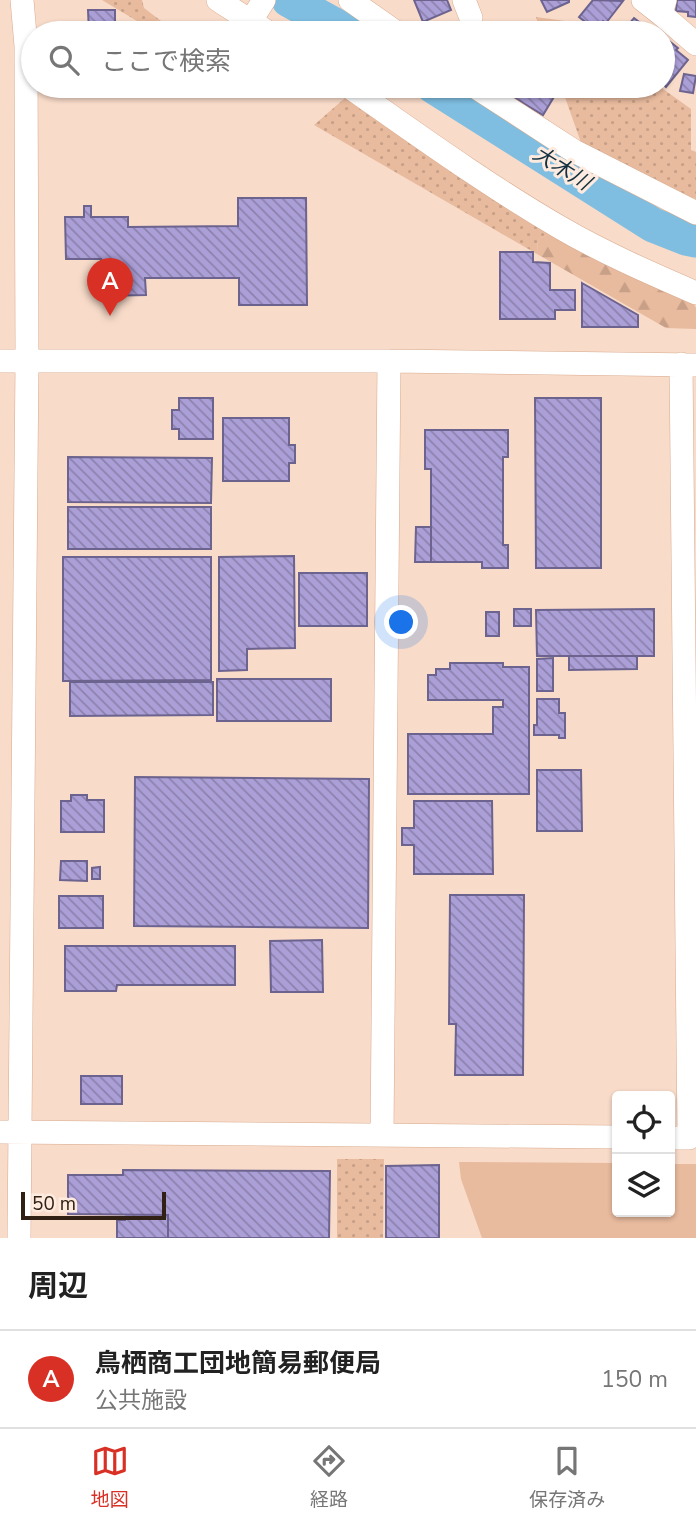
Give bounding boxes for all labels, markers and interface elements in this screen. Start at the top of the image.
search box [21,21,675,98]
icon: search [45,41,83,79]
text: ここで検索 [101,44,231,79]
water label: 大木川 [528,139,598,198]
pin: A [87,258,133,316]
your location [384,605,418,639]
map controls [612,1091,675,1217]
button: locate [612,1091,675,1154]
button: layers [612,1154,675,1217]
scale bar [21,1189,166,1221]
text: 50 m [32,1191,76,1217]
text: 周辺 [28,1266,88,1307]
text: 鳥栖商工団地簡易郵便局 [95,1346,381,1381]
text: A [42,1364,60,1395]
text: 150 m [601,1364,668,1395]
text: 公共施設 [95,1385,187,1416]
tab: 地図 [91,1442,129,1513]
tab: 経路 [310,1442,348,1513]
tab: 保存済み [529,1442,605,1513]

